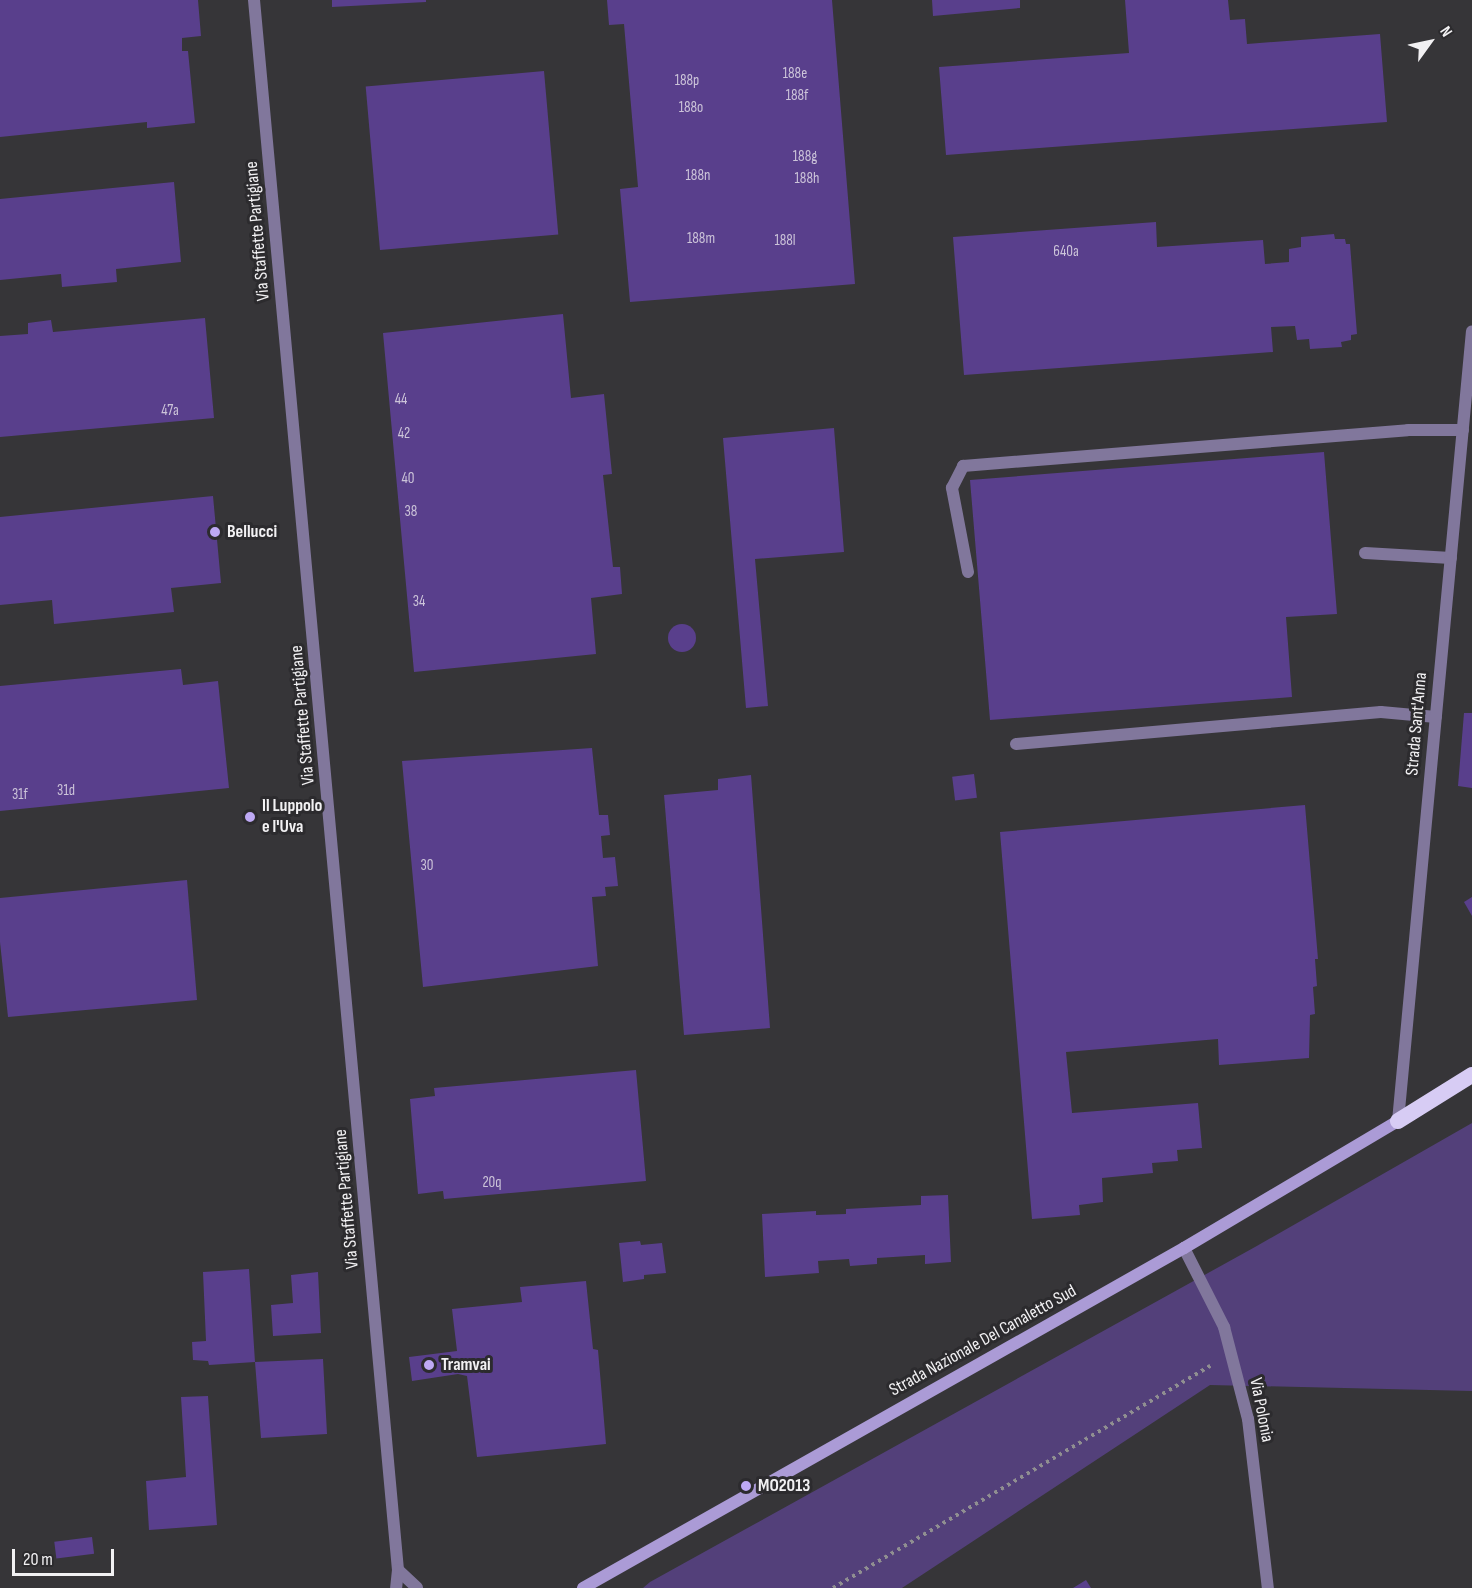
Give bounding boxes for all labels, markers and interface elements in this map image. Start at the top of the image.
north arrow [1400,12,1460,72]
text: N [1435,23,1456,41]
house number: 188e [783,65,807,83]
house number: 188p [675,72,699,90]
house number: 188f [786,87,808,105]
house number: 188o [679,99,703,117]
house number: 188g [793,148,817,166]
street label: Via Staffette Partigiane [241,160,275,302]
house number: 188n [686,167,710,185]
house number: 188h [795,170,819,188]
house number: 188m [687,230,715,248]
house number: 188l [774,232,796,250]
house number: 640a [1053,243,1079,261]
house number: 44 [395,391,407,409]
house number: 47a [161,402,179,420]
house number: 42 [398,425,410,443]
house number: 40 [402,470,414,488]
house number: 38 [405,503,417,521]
place label: Bellucci [227,521,277,543]
marker: Bellucci [208,525,222,539]
house number: 34 [413,593,425,611]
street label: Via Staffette Partigiane [286,644,320,786]
street label: Strada Sant'Anna [1402,672,1432,776]
house number: 31d [57,782,75,800]
house number: 31f [12,786,28,804]
place label: Il Luppolo e l'Uva [262,796,322,838]
marker: Il Luppolo e l'Uva [243,810,257,824]
house number: 30 [421,857,433,875]
street label: Via Staffette Partigiane [330,1128,364,1270]
house number: 20q [482,1174,502,1192]
street label: Strada Nazionale Del Canaletto Sud [886,1281,1080,1401]
place label: Tramvai [441,1354,491,1376]
marker: Tramvai [422,1358,436,1372]
street label: Via Polonia [1244,1376,1278,1444]
place label: MO2013 [758,1475,810,1497]
marker: MO2013 [739,1479,753,1493]
scale bar [15,1537,117,1575]
text: 20 m [23,1549,53,1570]

